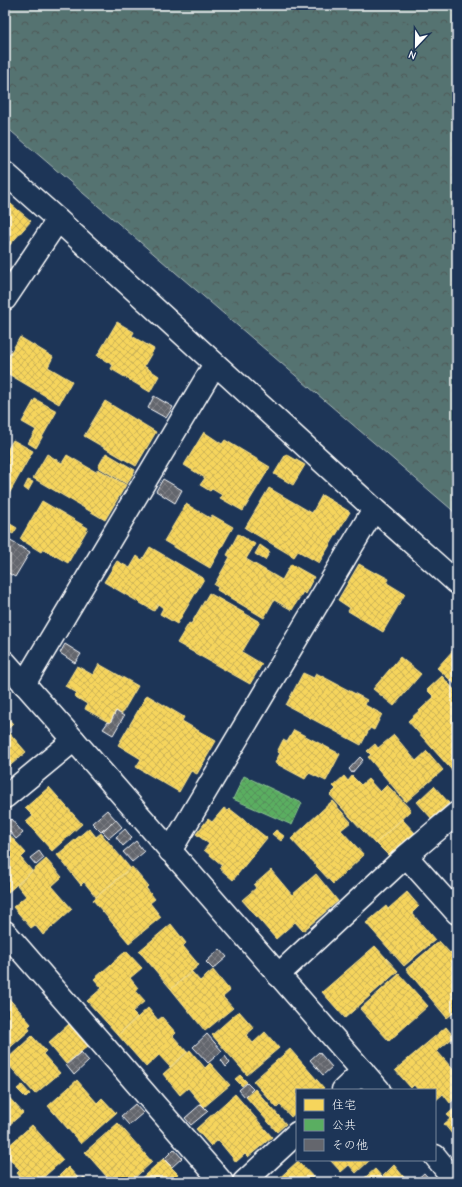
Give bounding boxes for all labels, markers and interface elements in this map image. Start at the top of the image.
north arrow [396,26,436,66]
text: N [407,47,418,62]
legend [296,1089,436,1161]
text: 住宅 [332,1098,356,1112]
text: 公共 [332,1118,356,1132]
text: その他 [332,1138,368,1152]

